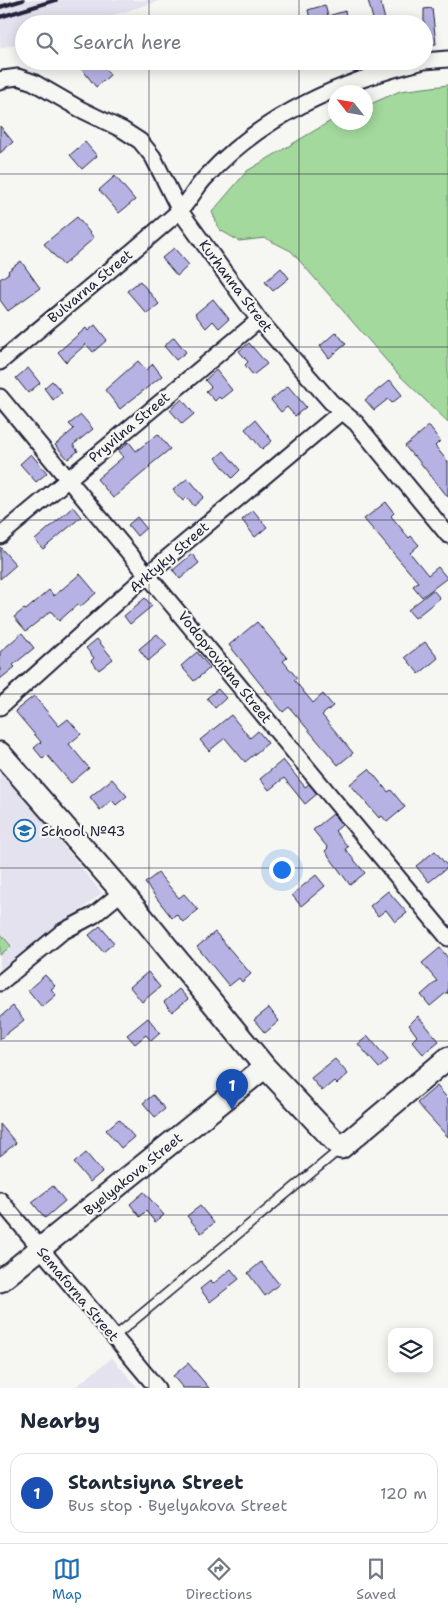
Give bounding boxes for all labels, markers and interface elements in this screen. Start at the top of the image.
search box [15,15,433,70]
icon: search [33,29,61,57]
text: Search here [73,30,182,55]
north arrow [328,85,373,130]
street label: Kurhanna Street [195,236,277,336]
street label: Bulvarna Street [44,245,136,327]
street label: Pryvilna Street [85,388,173,466]
street label: Arktyky Street [126,518,212,596]
street label: Vodoprovidna Street [174,607,276,727]
school or university icon: School №43 [13,819,37,843]
place label: School №43 [41,822,125,840]
your location [269,857,295,883]
pin: 1 [216,1069,248,1110]
street label: Byelyakova Street [80,1129,186,1219]
street label: Semaforna Street [33,1243,123,1345]
map controls [388,1328,433,1373]
button: layers [388,1328,433,1373]
text: Nearby [20,1407,100,1435]
text: Stantsiyna Street [68,1470,243,1495]
text: 1 [33,1483,41,1504]
text: 120 m [380,1483,427,1504]
text: Bus stop · Byelyakova Street [68,1495,288,1516]
tab: Map [52,1555,82,1603]
tab: Directions [186,1555,252,1603]
tab: Saved [356,1555,396,1603]

